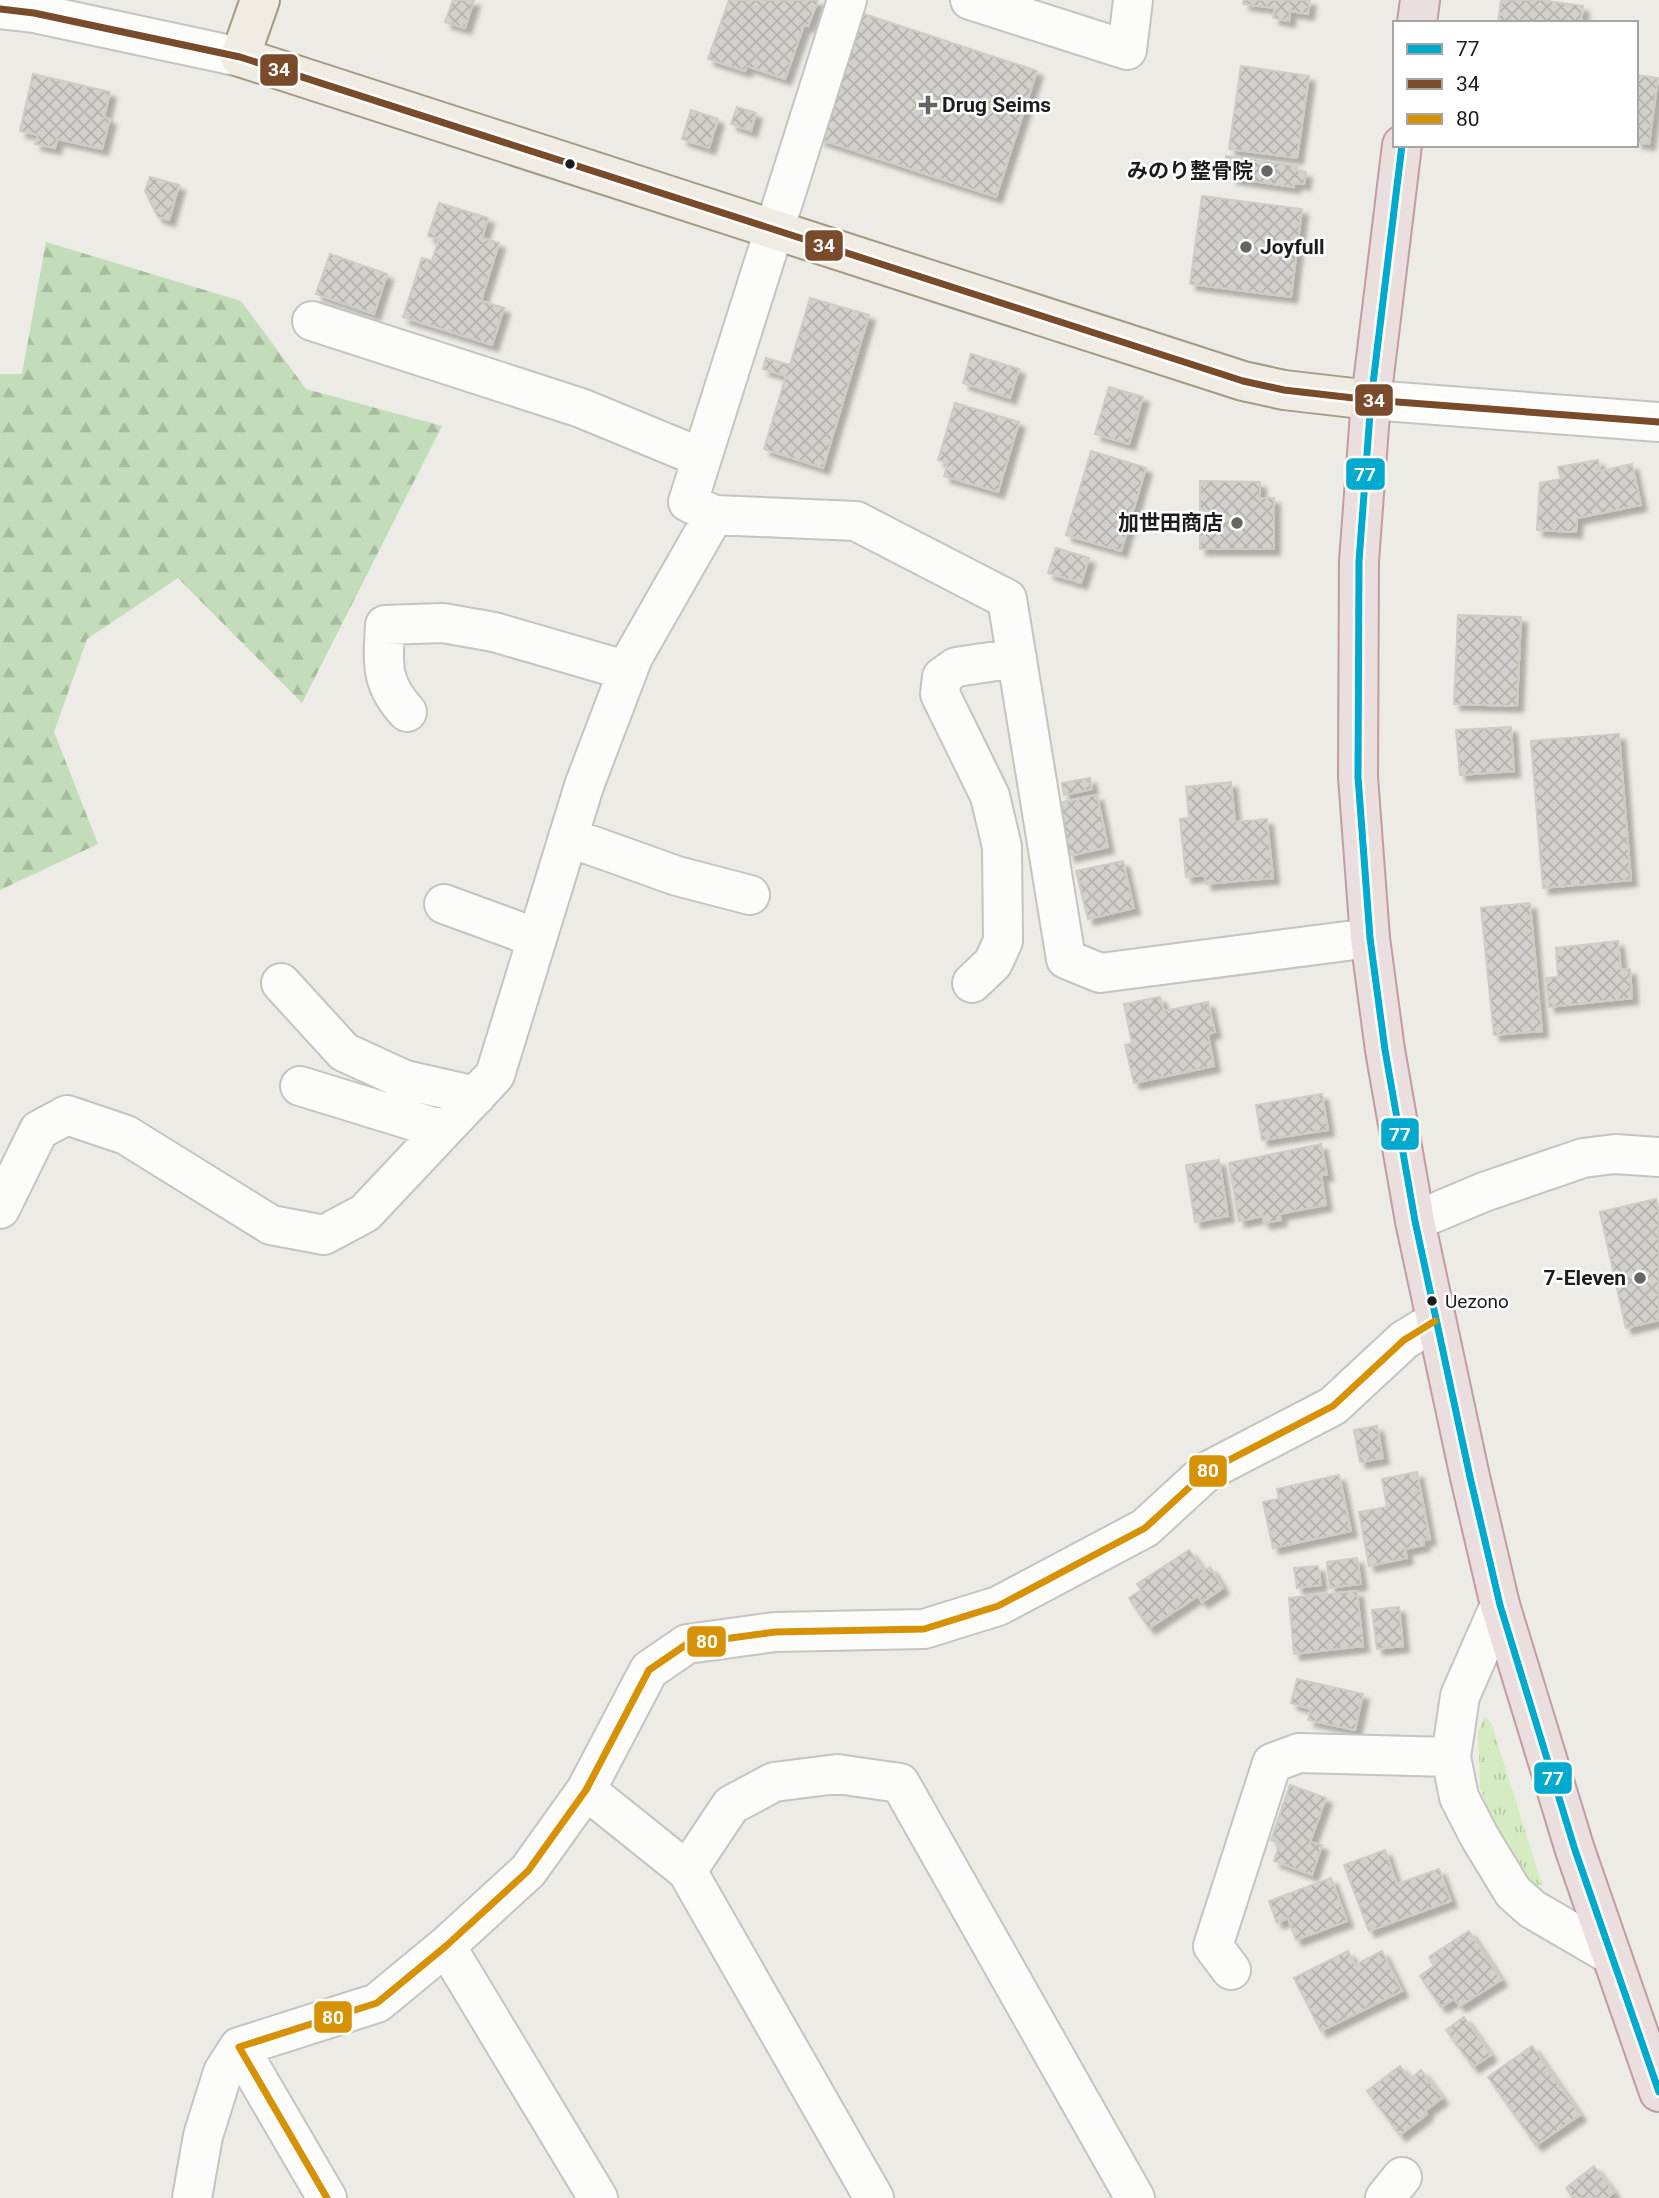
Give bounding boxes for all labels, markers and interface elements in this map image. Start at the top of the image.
legend [1393,21,1638,147]
text: 77 [1456,37,1480,61]
line badge: 34 [259,53,299,87]
text: 34 [268,58,290,81]
text: 34 [1456,72,1480,96]
place label: Drug Seims [942,93,1051,117]
marker: Drug Seims [920,97,936,113]
text: 80 [1456,107,1480,131]
unlabelled marker [563,157,577,171]
place label: みのり整骨院 [1127,159,1253,183]
marker: みのり整骨院 [1259,163,1275,179]
line badge: 34 [804,229,844,262]
text: 34 [813,234,835,257]
place label: Joyfull [1260,235,1325,259]
marker: Joyfull [1238,239,1254,255]
line badge: 34 [1354,383,1394,417]
text: 34 [1363,389,1385,412]
line badge: 77 [1345,457,1386,491]
text: 77 [1354,463,1376,486]
place label: 加世田商店 [1118,511,1223,535]
marker: 加世田商店 [1229,515,1245,531]
line badge: 77 [1380,1117,1420,1151]
text: 77 [1389,1123,1411,1146]
place label: 7-Eleven [1543,1266,1626,1290]
marker: 7-Eleven [1632,1270,1648,1286]
place label: Uezono [1445,1290,1509,1313]
marker: Uezono [1425,1294,1439,1308]
line badge: 80 [1188,1454,1228,1488]
text: 80 [1197,1459,1219,1482]
line badge: 80 [686,1625,727,1658]
text: 80 [696,1630,718,1653]
line badge: 77 [1533,1761,1573,1795]
text: 77 [1542,1767,1564,1790]
line badge: 80 [313,2000,353,2034]
text: 80 [322,2006,344,2029]

